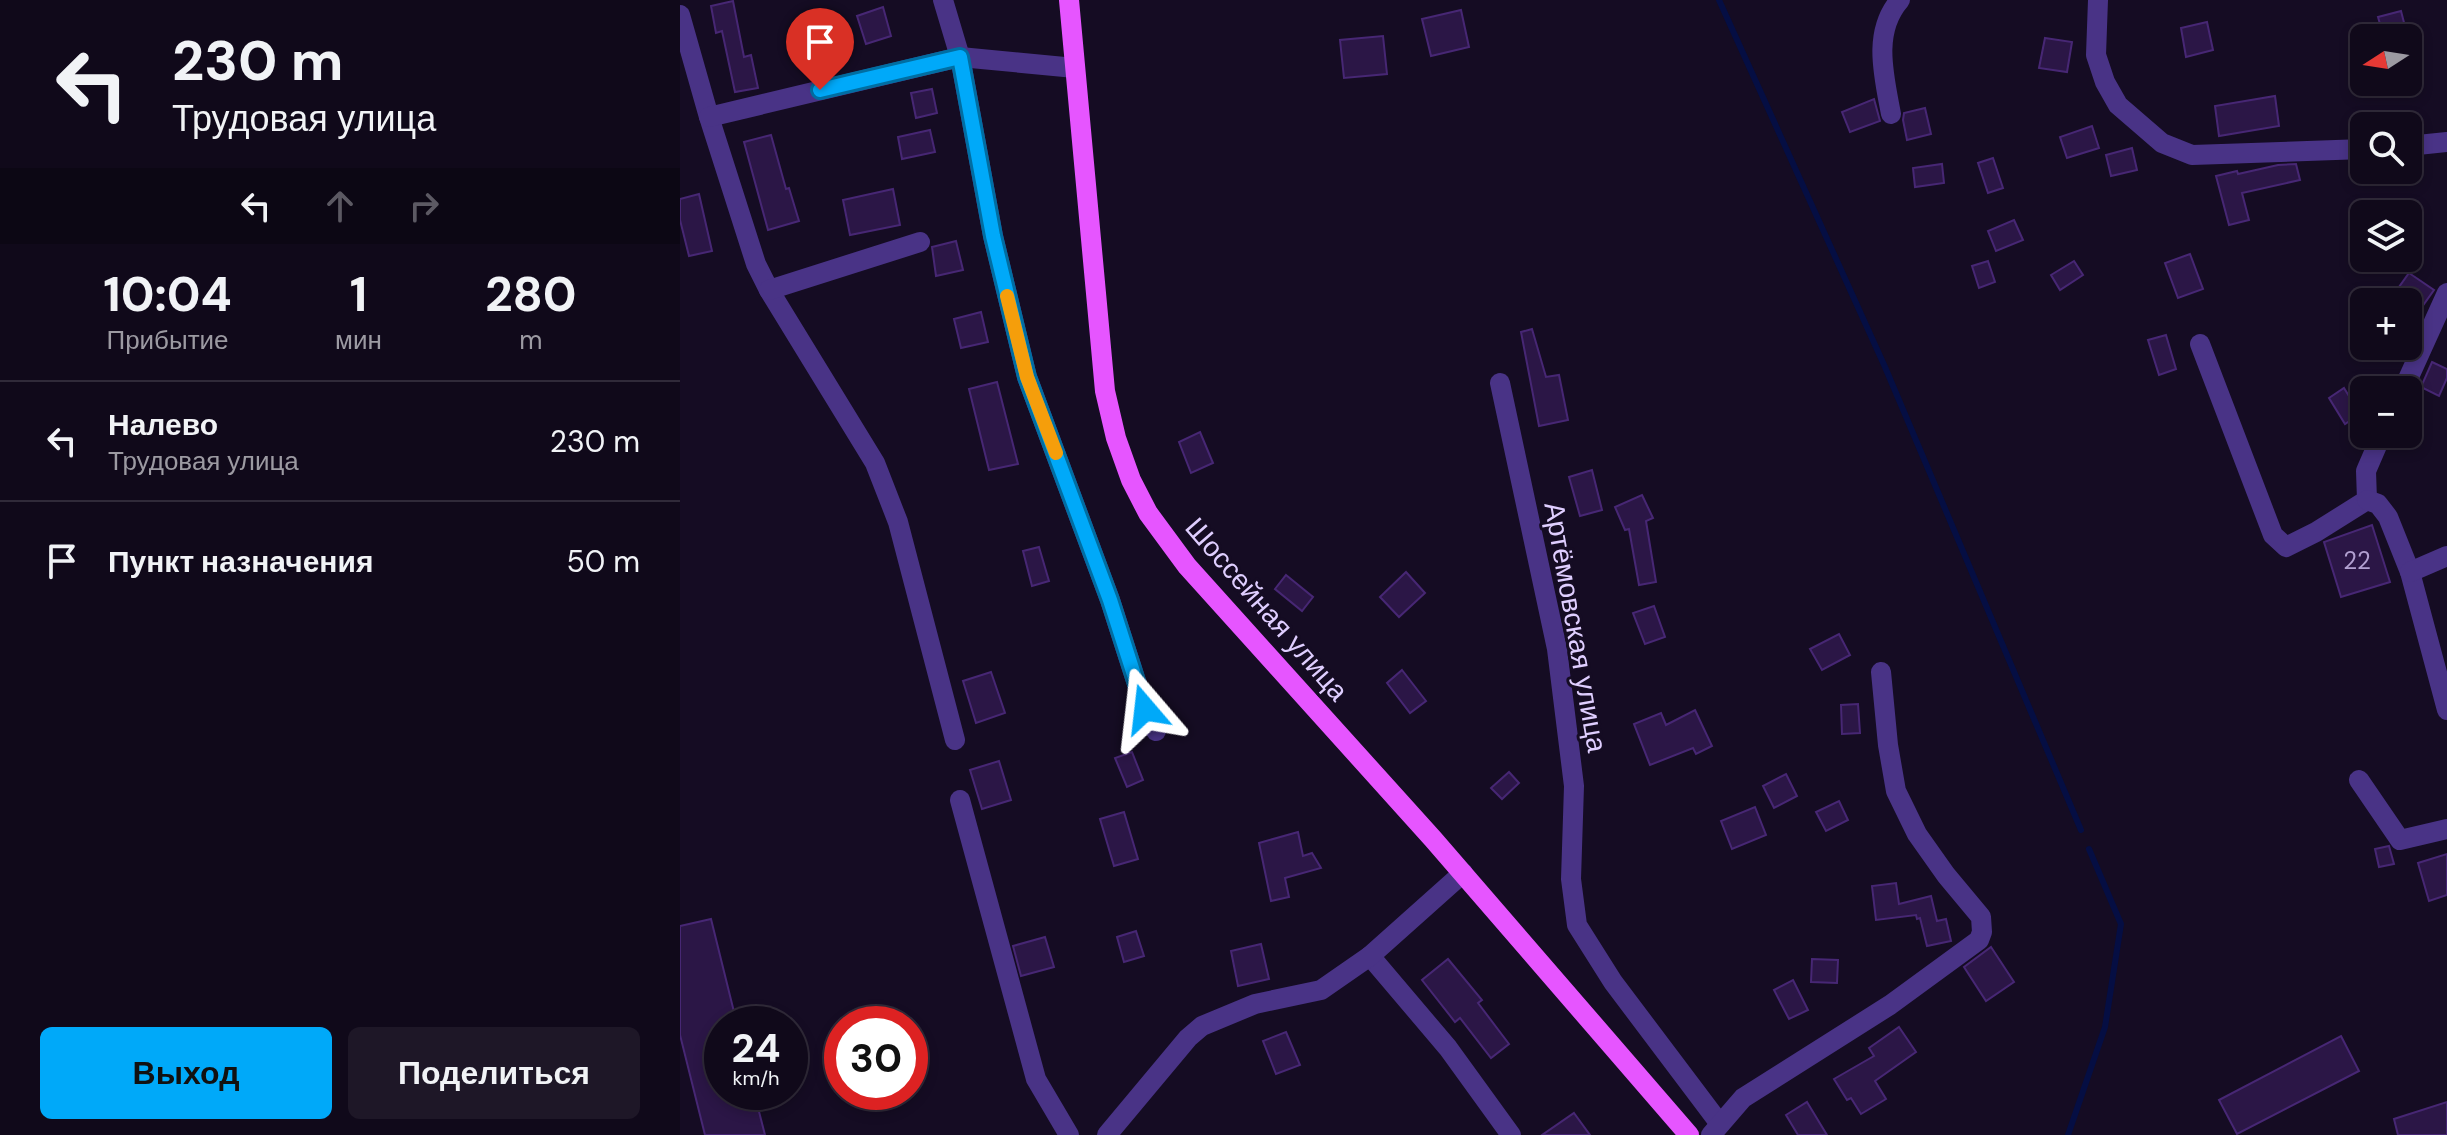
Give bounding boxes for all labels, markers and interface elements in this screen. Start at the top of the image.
pin [786,8,854,90]
icon: arrive [798,20,842,64]
text: 230 m [172,24,343,97]
north arrow [2350,24,2422,96]
map controls [2350,24,2422,448]
icon: left [40,32,144,136]
text: Трудовая улица [172,95,436,142]
button: search [2350,112,2422,184]
icon: left [234,184,278,228]
icon: ahead [318,184,362,228]
icon: right [402,184,446,228]
button: layers [2350,200,2422,272]
text: 10:04 [103,263,232,326]
text: 1 [350,263,367,326]
text: 280 [485,263,577,326]
button: + [2350,288,2422,360]
text: Прибытие [106,323,229,357]
text: мин [335,323,382,357]
text: m [519,323,542,357]
button: − [2350,376,2422,448]
text: Налево [108,405,218,444]
icon: left [40,419,84,463]
text: 230 m [550,422,640,461]
text: Трудовая улица [108,444,299,478]
street label: Артёмовская улица [1535,499,1616,756]
street label: Шоссейная улица [1177,510,1357,709]
icon: arrive [40,539,84,583]
text: Пункт назначения [108,542,373,581]
text: 50 m [566,542,640,581]
house number: 22 [2343,545,2371,576]
position arrow [1103,667,1187,751]
speed limit sign: 30 [824,1006,928,1110]
text: 24 [732,1022,780,1074]
button: Выход [40,1027,332,1119]
button: Поделиться [348,1027,640,1119]
text: km/h [732,1065,780,1091]

